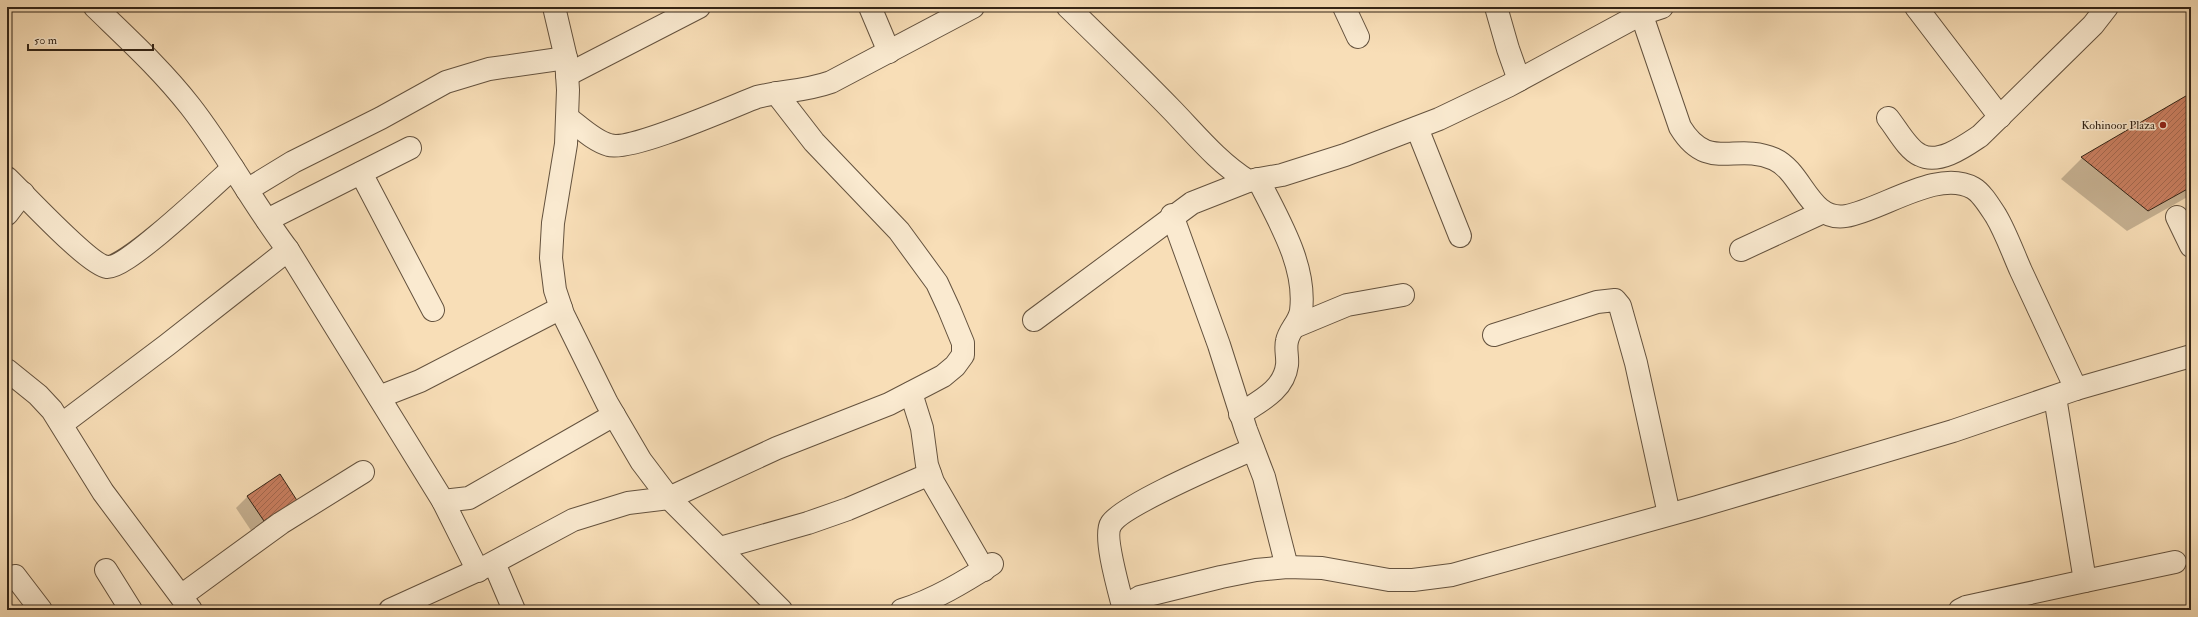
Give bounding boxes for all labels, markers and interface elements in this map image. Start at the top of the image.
scale bar [28,26,153,52]
text: 50 m [34,33,58,48]
place label: Kohinoor Plaza [2081,118,2156,133]
marker: Kohinoor Plaza [2158,120,2168,130]

